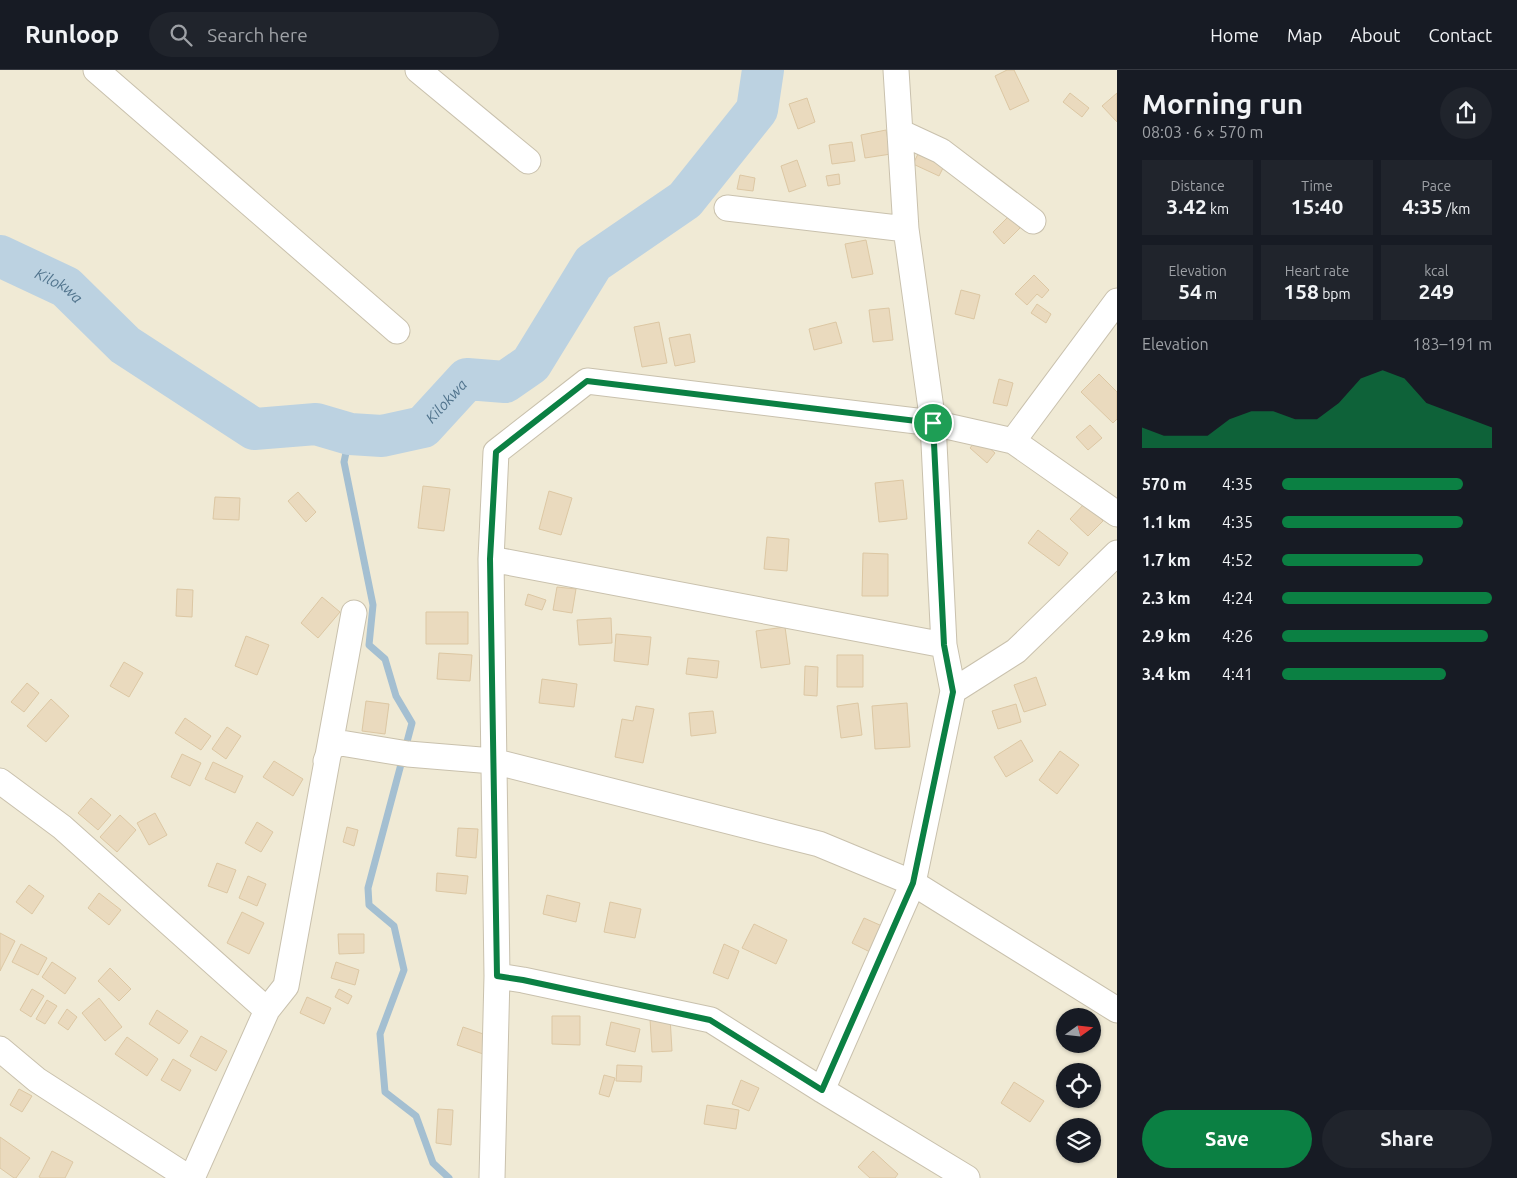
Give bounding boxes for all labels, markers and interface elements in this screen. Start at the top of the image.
search box [149,12,499,57]
text: Runloop [25,21,119,48]
icon: search [167,21,195,49]
text: Search here [207,24,308,46]
text: Home [1210,25,1259,45]
text: Map [1287,25,1322,45]
text: About [1350,25,1400,45]
text: Contact [1428,25,1492,45]
button: share [1440,87,1492,139]
text: Morning run [1142,88,1303,119]
text: 08:03 · 6 × 570 m [1142,123,1263,141]
text: Distance [1171,178,1225,194]
text: Time [1301,178,1333,194]
text: Pace [1422,178,1451,194]
text: 3.42 [1166,194,1207,218]
text: 15:40 [1291,194,1343,218]
text: 4:35 [1402,194,1443,218]
text: km [1207,201,1229,217]
text: /km [1443,201,1470,217]
text: Elevation [1168,263,1227,279]
text: Heart rate [1285,263,1349,279]
text: kcal [1424,263,1448,279]
water label: Kilokwa [32,265,86,306]
text: 54 [1178,279,1202,303]
text: 158 [1283,279,1319,303]
text: 249 [1419,279,1454,303]
text: m [1202,286,1217,302]
text: bpm [1319,286,1351,302]
text: Elevation [1142,335,1209,353]
text: 183–191 m [1412,335,1492,353]
water label: Kilokwa [422,376,470,426]
pin [912,402,954,444]
icon: arrive [919,409,947,437]
text: 570 m [1142,475,1187,493]
text: 4:35 [1222,475,1253,493]
text: 1.1 km [1142,513,1191,531]
text: 4:35 [1222,513,1253,531]
text: 1.7 km [1142,551,1191,569]
text: 4:52 [1222,551,1253,569]
text: 2.3 km [1142,589,1191,607]
text: 4:24 [1222,589,1253,607]
text: 2.9 km [1142,627,1191,645]
text: 4:26 [1222,627,1253,645]
text: 3.4 km [1142,665,1191,683]
text: 4:41 [1222,665,1253,683]
north arrow [1056,1008,1101,1052]
map controls [1056,1008,1101,1163]
button: locate [1056,1063,1101,1108]
button: Save [1142,1110,1312,1168]
button: Share [1322,1110,1492,1168]
button: layers [1056,1118,1101,1163]

